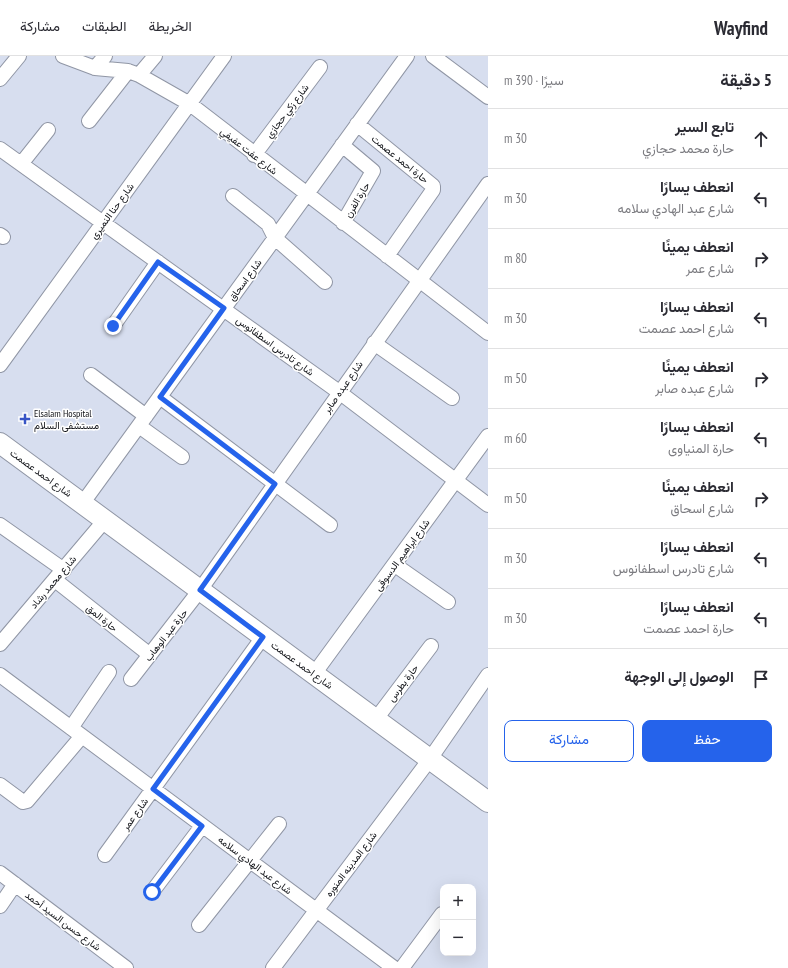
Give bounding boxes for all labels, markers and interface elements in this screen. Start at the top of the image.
text: Wayfind [714,16,768,40]
text: مشاركة [20,17,60,35]
text: الطبقات [82,17,126,35]
text: الخريطة [148,17,192,35]
text: 5 دقيقة [720,69,772,91]
text: سيرًا · 390 m [504,72,564,89]
street label: شارع زكي حجازي [262,81,313,142]
text: تابع السير [675,117,734,136]
street label: شارع عفت عفيفي [217,125,280,179]
icon: ahead [750,128,772,150]
text: 30 m [504,130,527,147]
street label: حارة احمد عصمت [369,132,431,186]
text: حارة محمد حجازي [642,140,734,157]
text: انعطف يسارًا [660,177,734,196]
street label: شارع حنا النميري [87,180,138,243]
street label: حارة الفرن [341,180,373,220]
icon: left [750,188,772,210]
text: 30 m [504,190,527,207]
text: شارع عبد الهادي سلامه [618,200,734,217]
text: انعطف يمينًا [662,237,734,256]
icon: right [750,248,772,270]
text: 80 m [504,250,527,267]
street label: شارع اسحاق [225,256,265,304]
text: شارع عمر [686,260,734,277]
text: انعطف يسارًا [660,297,734,316]
icon: left [750,308,772,330]
text: 30 m [504,310,527,327]
street label: شارع تادرس اسطفانوس [233,313,317,379]
route end [104,317,122,335]
text: شارع احمد عصمت [639,320,734,337]
text: انعطف يمينًا [662,357,734,376]
street label: شارع عبده صابر [320,358,366,416]
icon: right [750,368,772,390]
text: 50 m [504,370,527,387]
text: شارع عبده صابر [655,380,734,397]
place label: Elsalam Hospital مستشفى السلام [34,407,99,432]
marker: Elsalam Hospital مستشفى السلام [19,413,31,425]
text: انعطف يسارًا [660,417,734,436]
icon: left [750,428,772,450]
text: 60 m [504,430,527,447]
text: حارة المنياوى [668,440,734,457]
street label: شارع احمد عصمت [8,446,75,500]
text: انعطف يمينًا [662,477,734,496]
icon: right [750,488,772,510]
text: 50 m [504,490,527,507]
text: شارع اسحاق [671,500,734,517]
street label: شارع ابراهيم الدسوقى [371,516,433,594]
text: انعطف يسارًا [660,537,734,556]
icon: left [750,548,772,570]
text: 30 m [504,550,527,567]
street label: شارع محمد رشاد [27,553,79,611]
text: شارع تادرس اسطفانوس [613,560,734,577]
text: انعطف يسارًا [660,597,734,616]
street label: حارة المق [84,601,121,635]
street label: حارة عبد الوهاب [142,606,191,664]
icon: left [750,608,772,630]
text: 30 m [504,610,527,627]
text: حارة احمد عصمت [643,620,734,637]
street label: شارع احمد عصمت [269,638,336,692]
street label: حارة بطرس [385,662,421,704]
text: الوصول إلى الوجهة [624,667,734,686]
icon: arrive [750,668,772,690]
button: مشاركة [504,720,634,762]
button: حفظ [642,720,772,762]
street label: شارع عمر [118,795,151,834]
street label: شارع المدينه المنوره [322,829,380,899]
street label: شارع عبد الهادي سلامه [214,833,295,899]
route start [143,883,161,901]
map controls [440,884,476,956]
button: + [440,884,476,920]
street label: شارع حسن السيد أحمد [23,888,104,954]
button: − [440,920,476,956]

